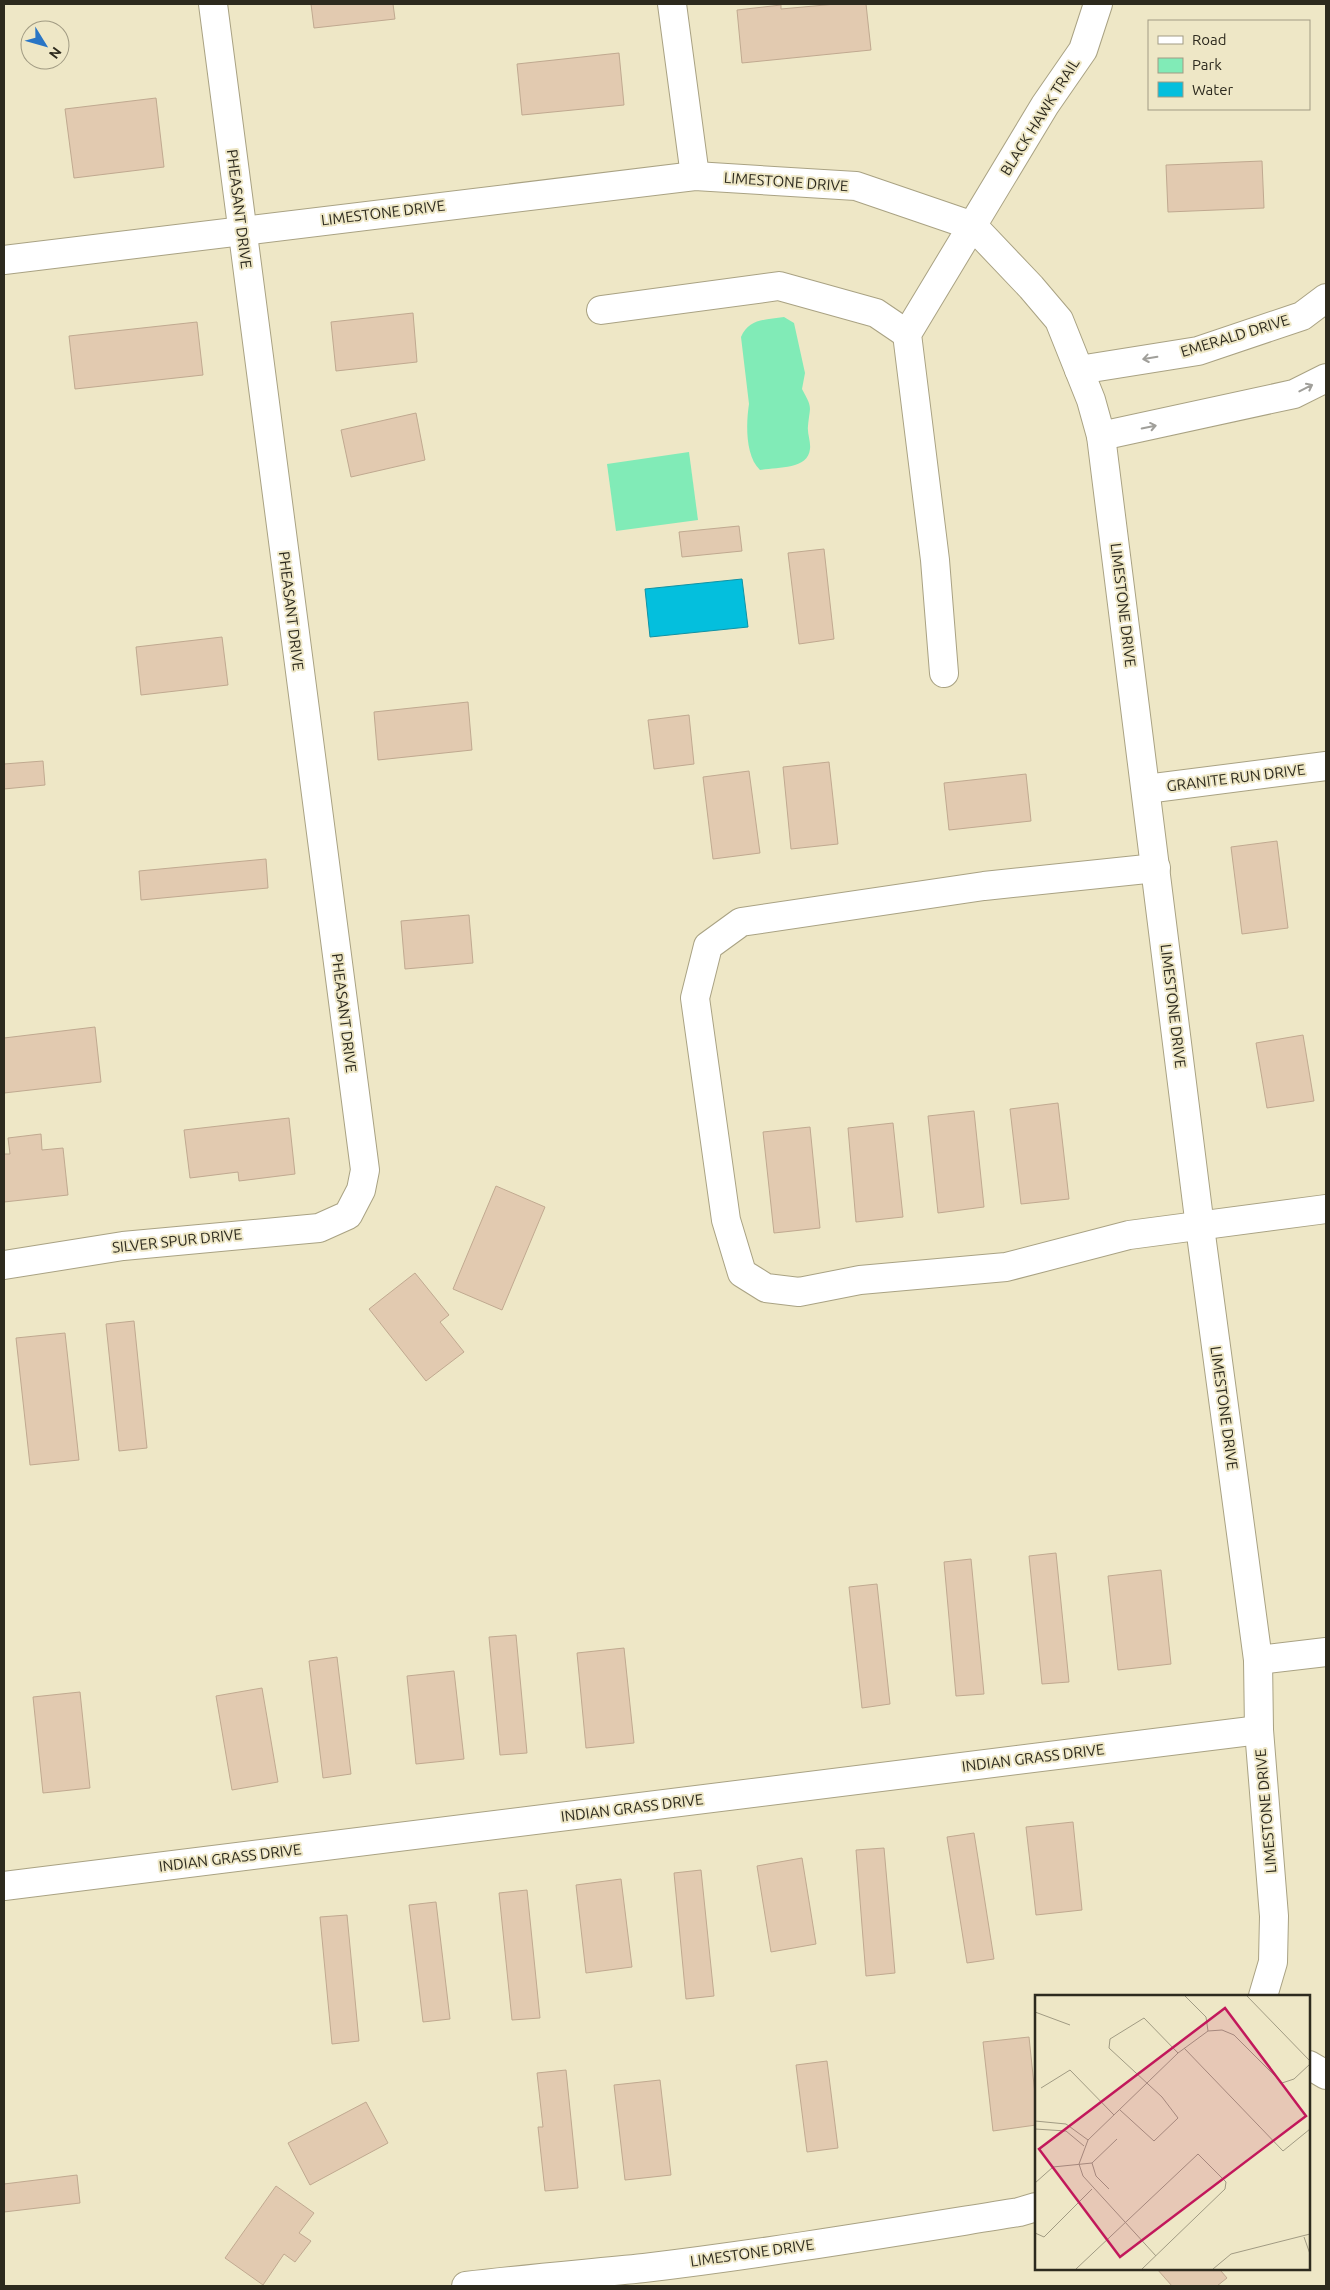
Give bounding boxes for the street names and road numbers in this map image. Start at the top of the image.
street label: BLACK HAWK TRAIL [997,55,1083,178]
street label: PHEASANT DRIVE [224,148,255,269]
street label: LIMESTONE DRIVE [723,169,849,194]
street label: LIMESTONE DRIVE [320,196,446,229]
street label: EMERALD DRIVE [1178,311,1291,360]
street label: LIMESTONE DRIVE [1107,542,1140,668]
street label: PHEASANT DRIVE [276,550,307,671]
street label: GRANITE RUN DRIVE [1166,761,1306,794]
street label: LIMESTONE DRIVE [1157,943,1190,1069]
street label: PHEASANT DRIVE [329,952,360,1073]
street label: SILVER SPUR DRIVE [111,1225,243,1256]
street label: LIMESTONE DRIVE [1207,1345,1242,1471]
street label: INDIAN GRASS DRIVE [961,1740,1105,1775]
street label: LIMESTONE DRIVE [1252,1748,1279,1874]
street label: INDIAN GRASS DRIVE [560,1790,704,1825]
street label: INDIAN GRASS DRIVE [158,1840,302,1875]
street label: LIMESTONE DRIVE [689,2235,815,2270]

